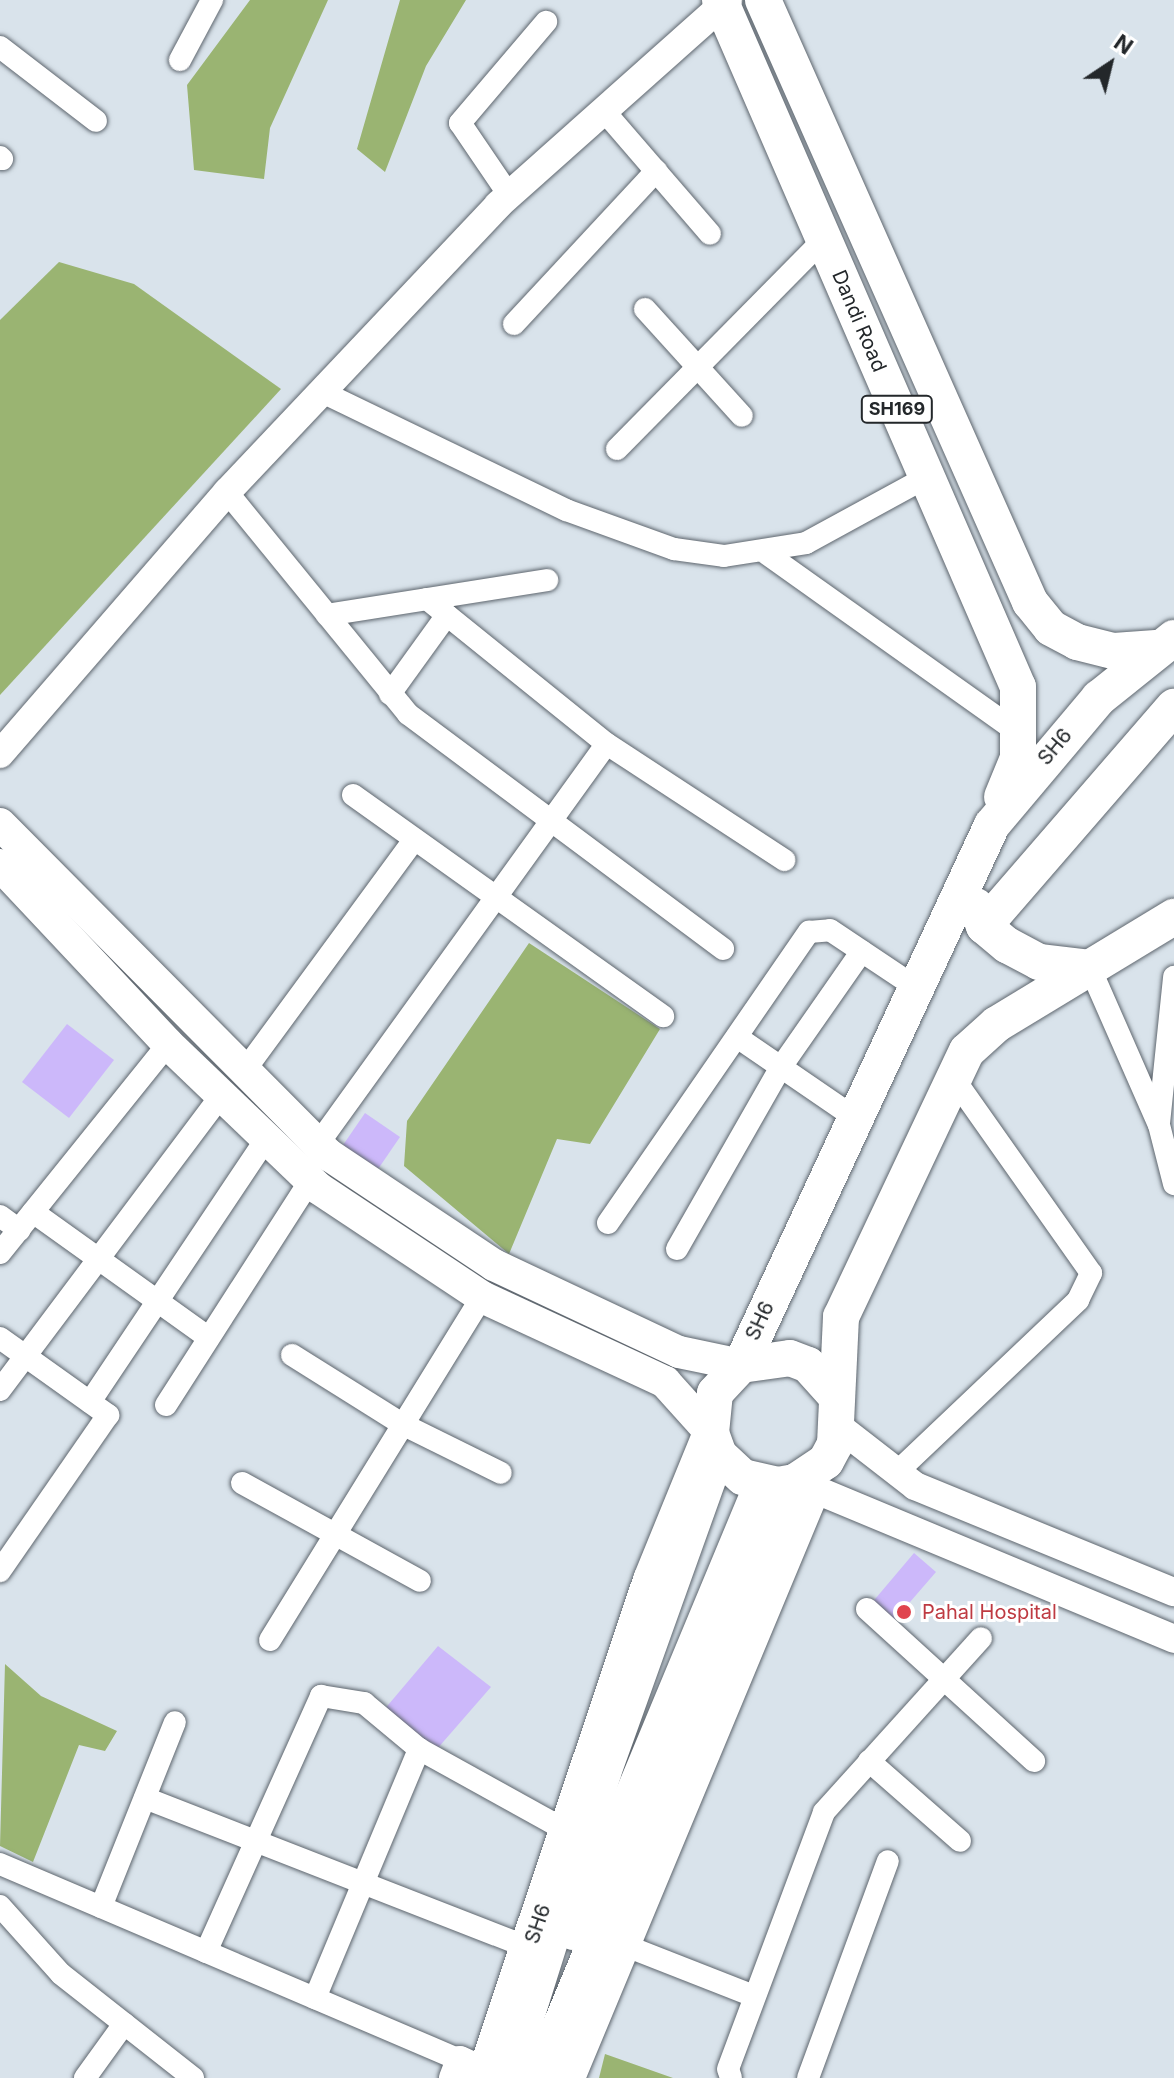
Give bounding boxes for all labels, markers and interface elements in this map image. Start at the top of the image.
north arrow [1070,24,1150,104]
text: N [1109,29,1138,60]
street label: Dandi Road [827,266,891,376]
road number: SH169 [859,395,935,423]
street label: SH6 [1033,724,1077,770]
street label: SH6 [741,1298,779,1344]
place label: Pahal Hospital [922,1600,1057,1624]
marker: Pahal Hospital [893,1601,915,1623]
street label: SH6 [520,1901,556,1947]

